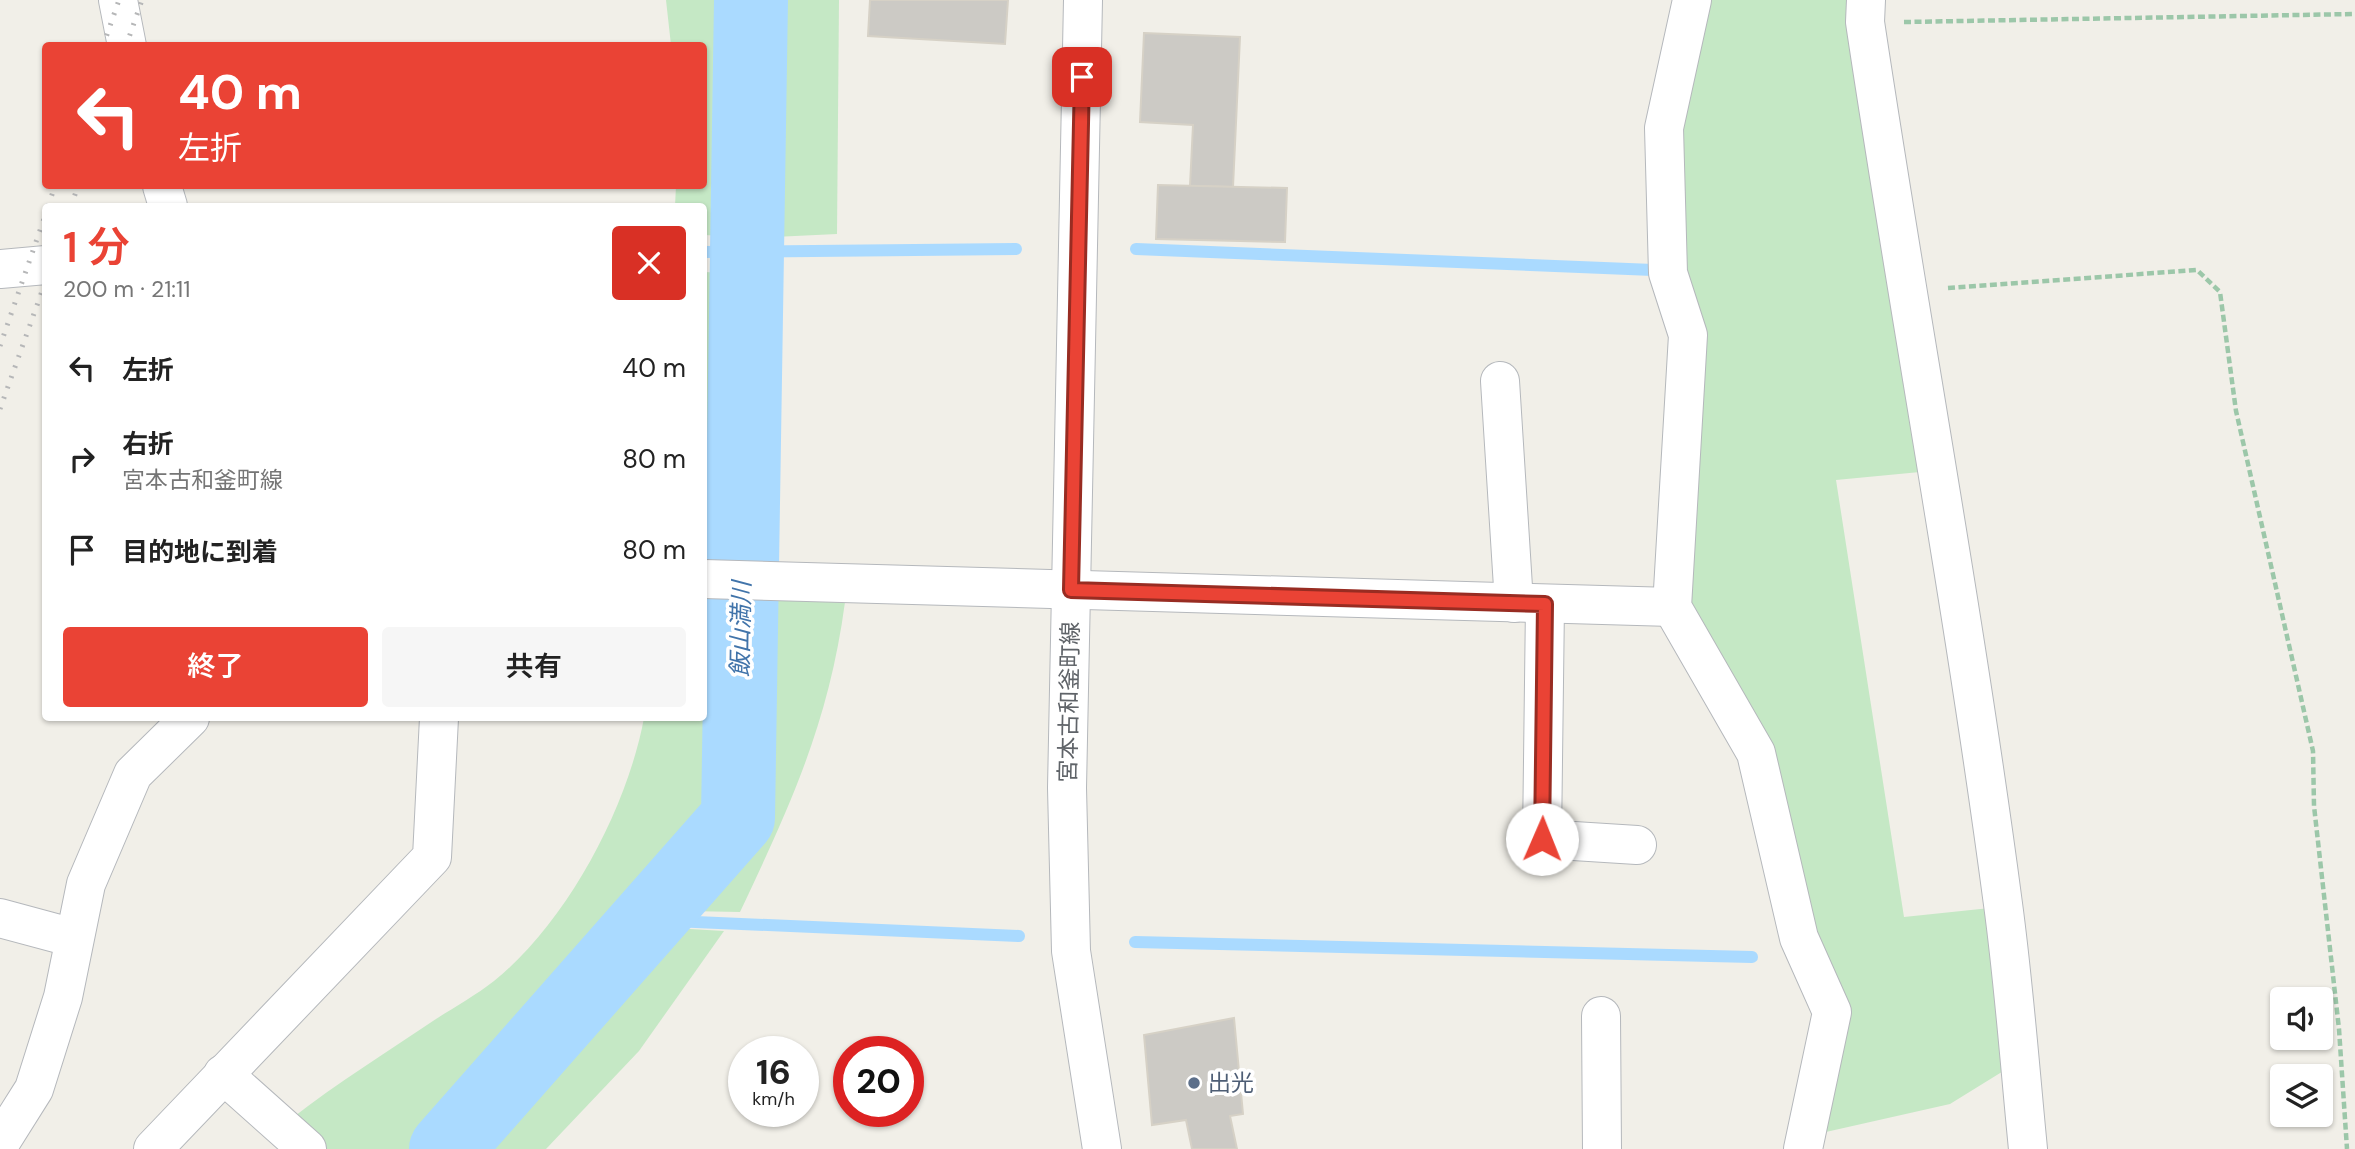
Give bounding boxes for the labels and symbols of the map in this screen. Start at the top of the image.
pin [1052,47,1112,107]
water label: 飯山満川 [724,578,757,677]
street label: 宮本古和釜町線 [1053,621,1085,783]
position arrow [1505,802,1579,876]
speed limit sign: 20 [833,1036,924,1127]
place label: 出光 [1208,1068,1254,1098]
marker: 出光 [1186,1075,1202,1091]

